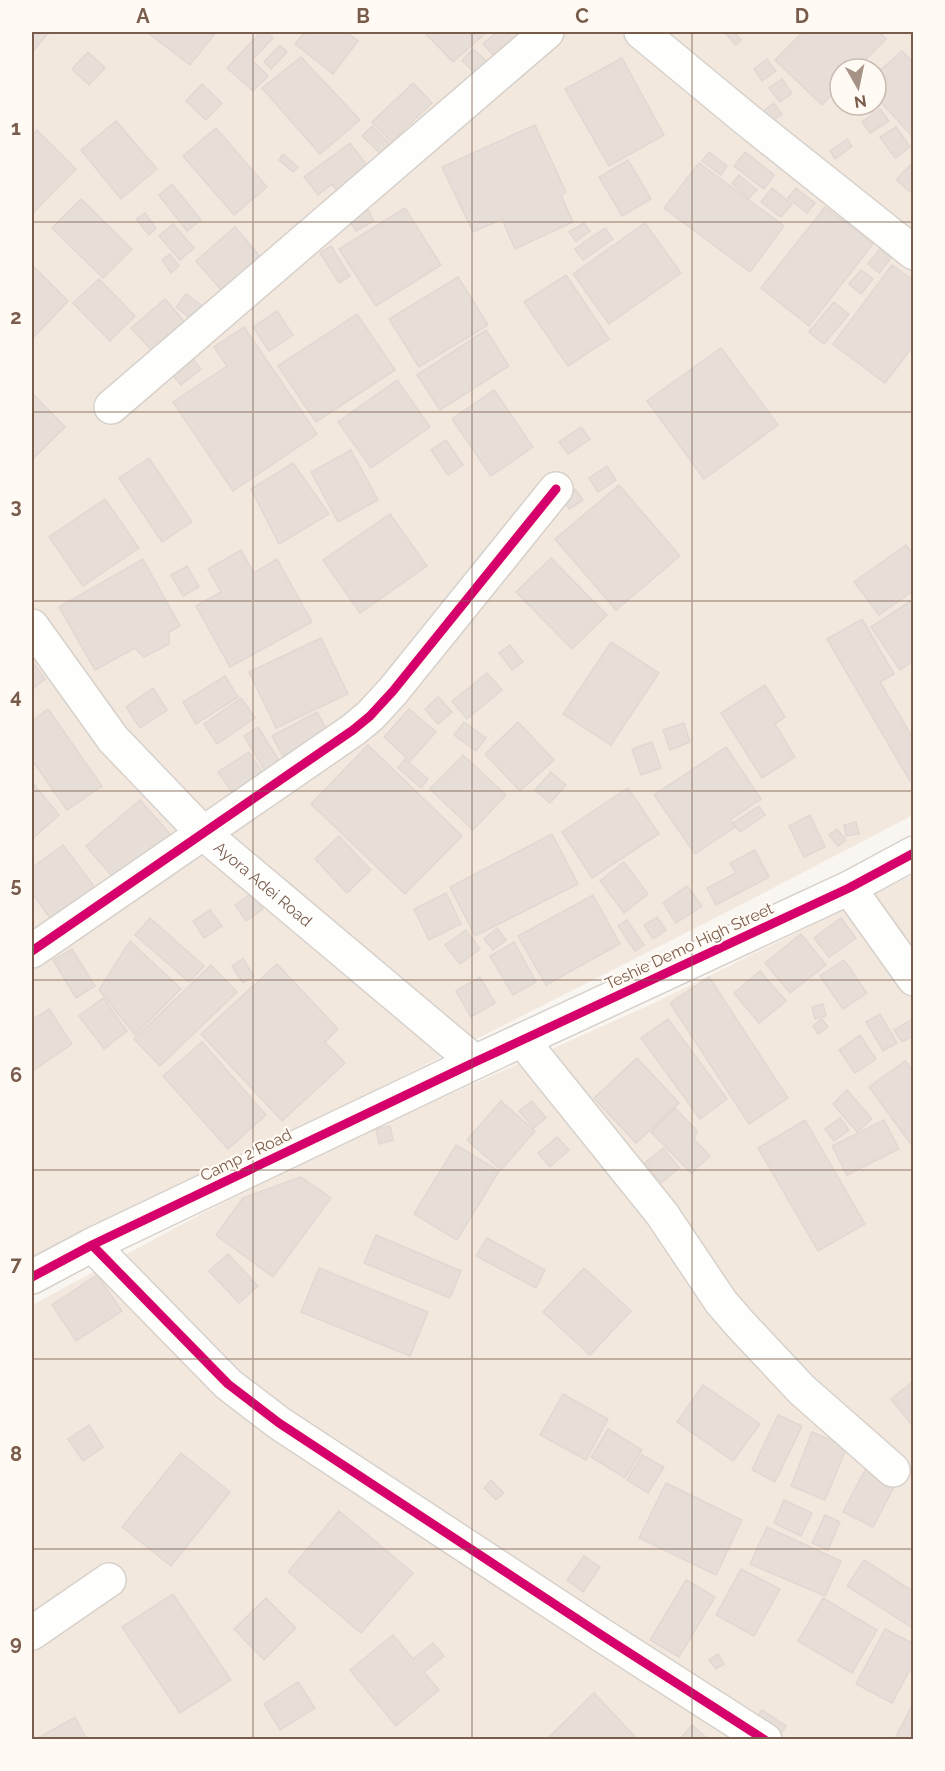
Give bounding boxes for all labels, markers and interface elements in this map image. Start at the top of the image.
text: A [136,4,150,28]
text: B [356,4,370,28]
text: C [575,4,589,28]
text: D [795,4,809,28]
north arrow [828,57,888,117]
text: N [853,91,868,112]
text: 1 [11,116,21,140]
text: 2 [10,305,22,329]
text: 3 [10,494,22,518]
text: 4 [10,684,22,708]
street label: Ayora Adei Road [210,837,316,930]
text: 5 [10,873,22,897]
street label: Teshie Demo High Street [602,898,777,993]
text: 6 [10,1063,22,1087]
street label: Camp 2 Road [197,1125,295,1185]
text: 7 [10,1252,22,1276]
text: 8 [10,1442,22,1466]
text: 9 [10,1631,22,1655]

